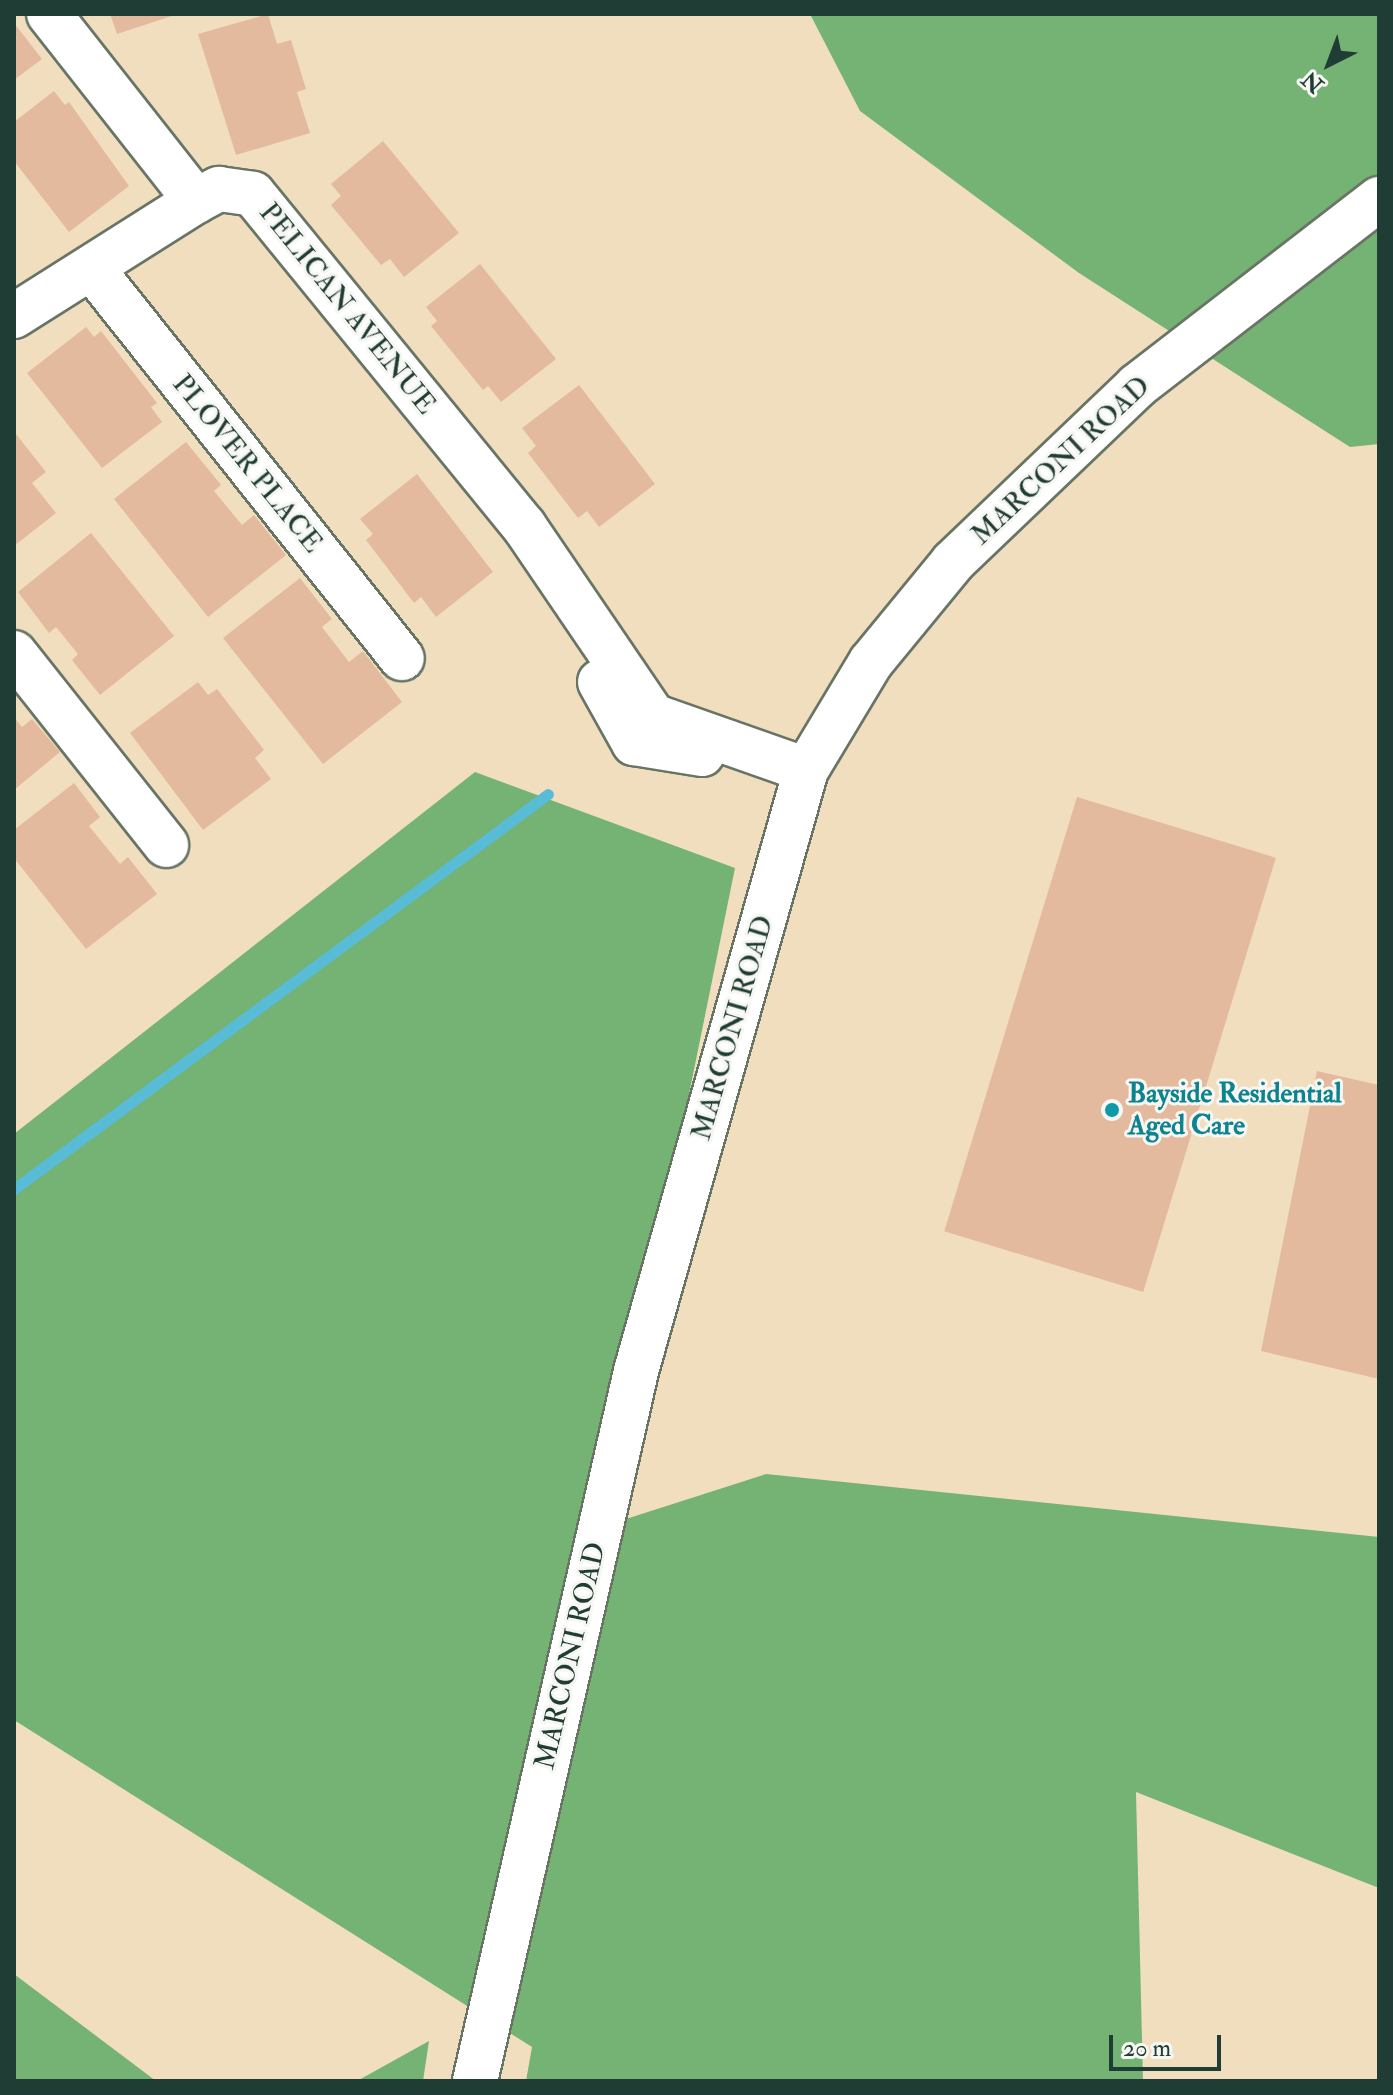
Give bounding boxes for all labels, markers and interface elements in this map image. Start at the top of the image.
north arrow [1289,24,1369,104]
text: N [1296,65,1330,99]
street label: PELICAN AVENUE [252,197,442,421]
street label: PLOVER PLACE [165,368,329,560]
street label: MARCONI ROAD [965,370,1157,552]
street label: MARCONI ROAD [685,912,781,1144]
place label: Bayside Residential Aged Care [1128,1077,1342,1143]
marker: Bayside Residential Aged Care [1103,1101,1121,1119]
street label: MARCONI ROAD [529,1539,613,1773]
scale bar [1113,2019,1225,2069]
text: 20 m [1123,2033,1171,2064]

